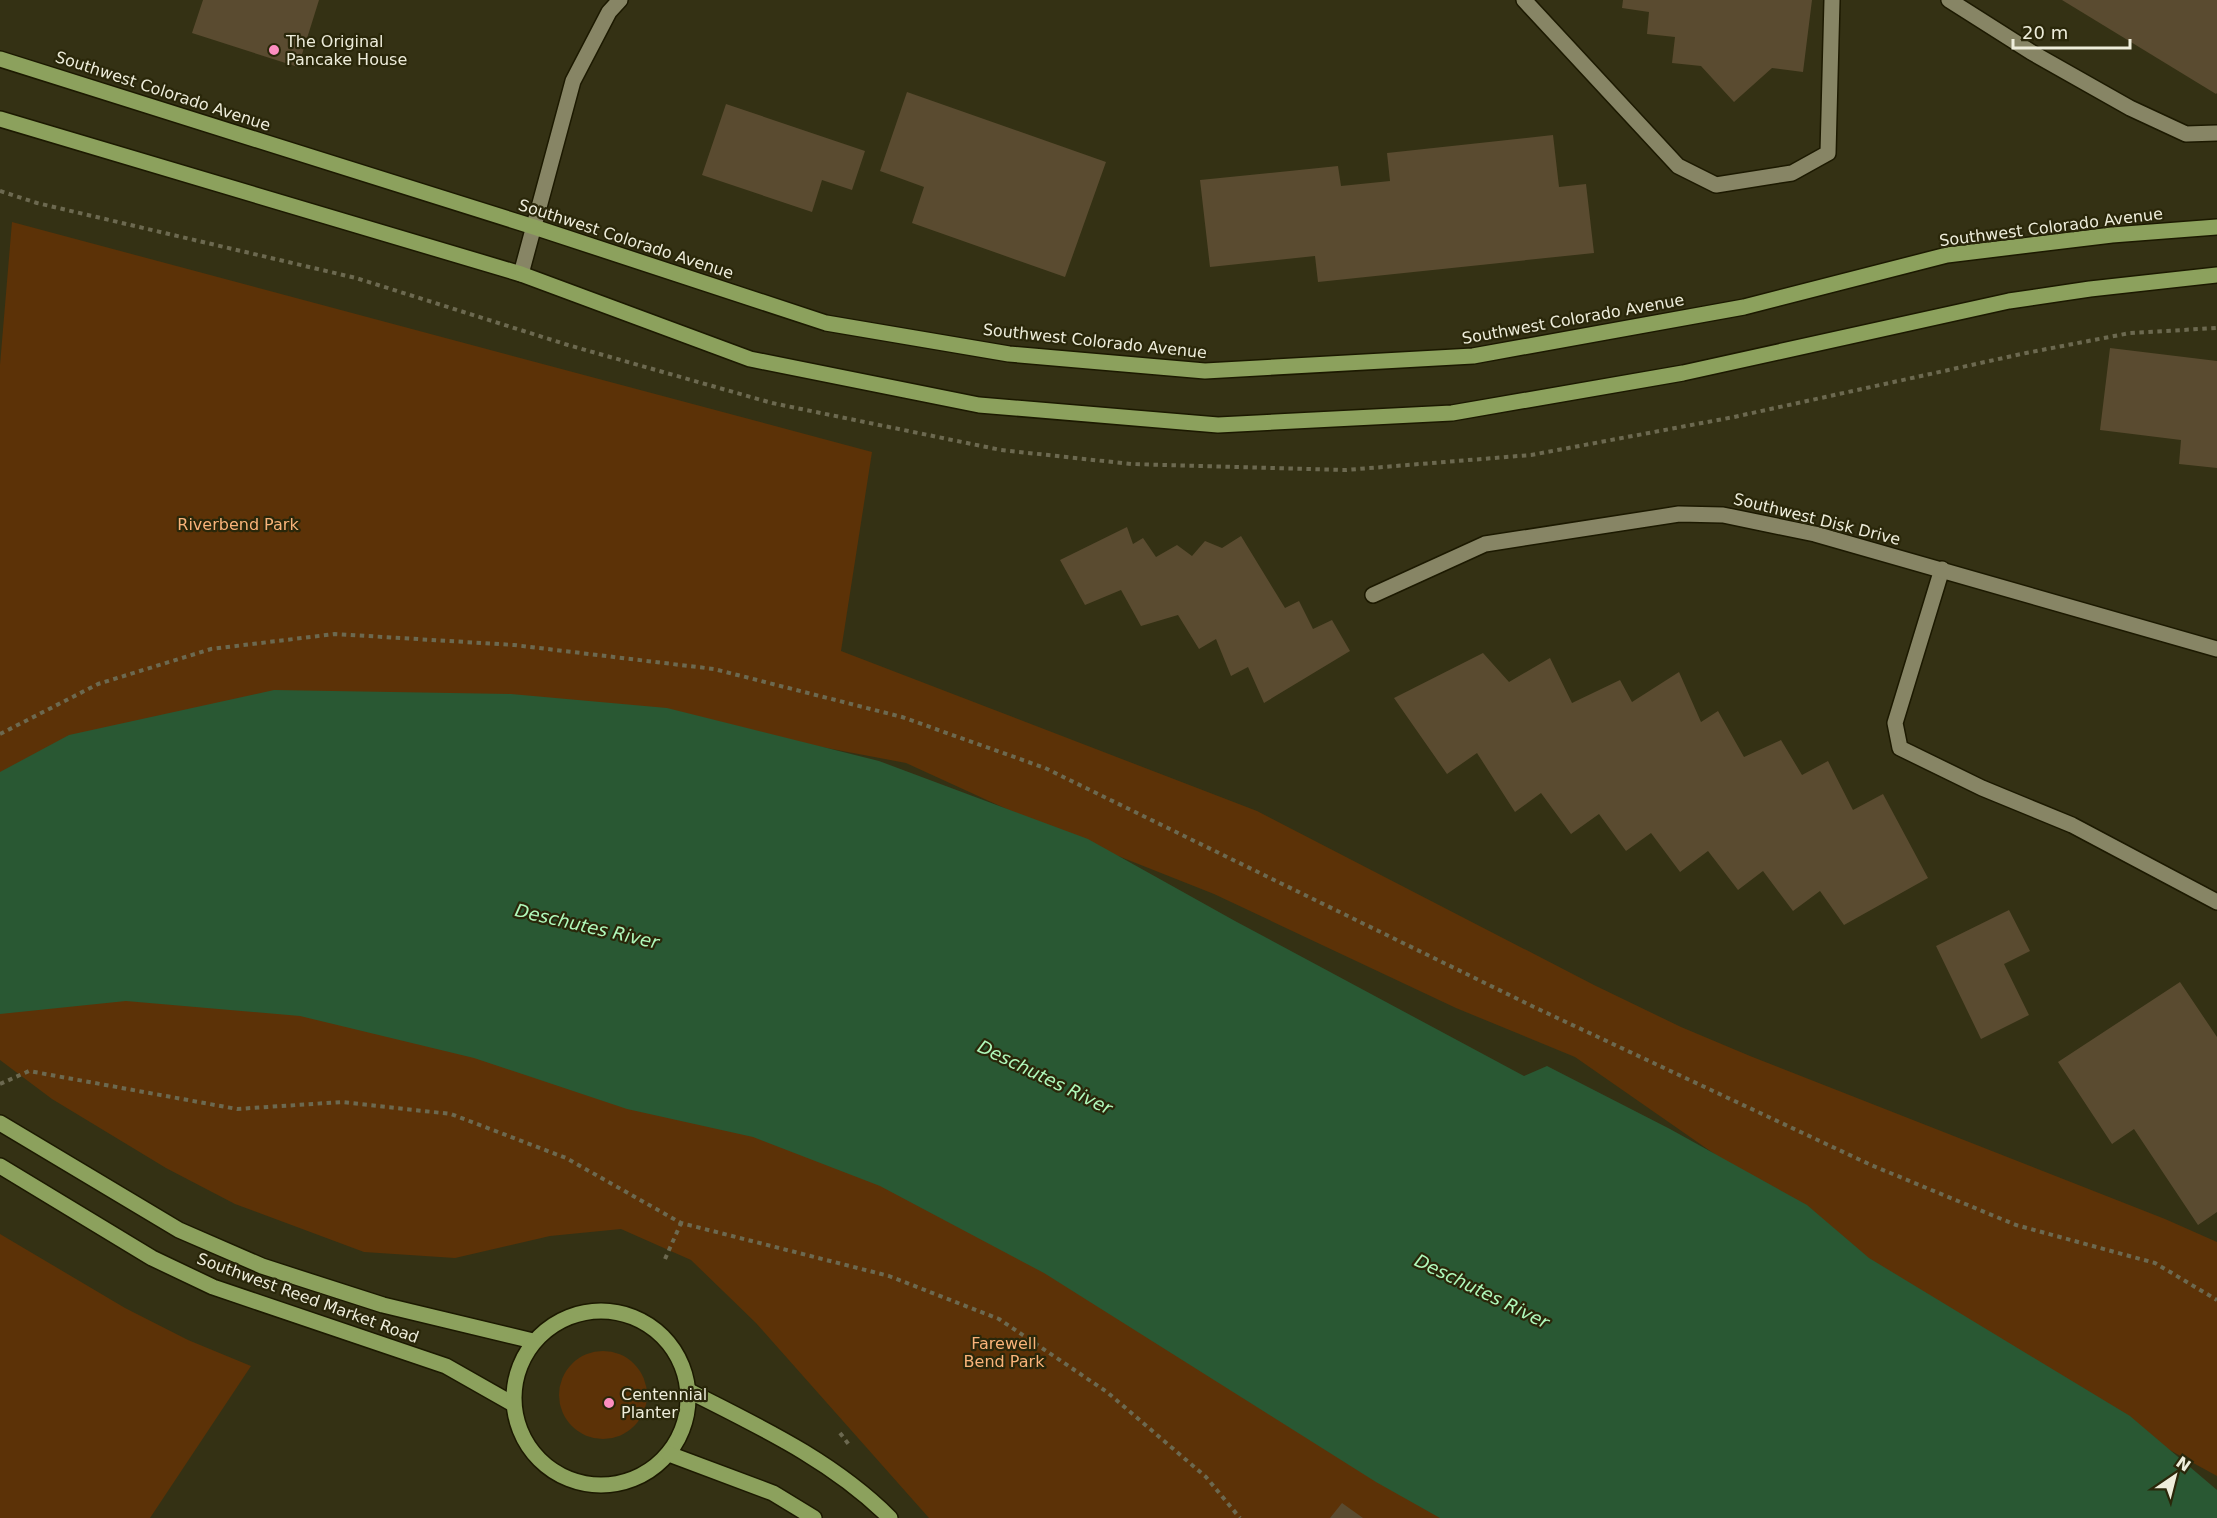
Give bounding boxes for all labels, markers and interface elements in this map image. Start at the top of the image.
scale bar [2013,12,2130,50]
text: 20 m [2022,22,2068,43]
place label: The Original Pancake House [285,32,407,69]
marker: The Original Pancake House [267,43,281,57]
street label: Southwest Colorado Avenue [53,47,273,135]
street label: Southwest Colorado Avenue [516,195,736,283]
street label: Southwest Colorado Avenue [1938,204,2164,250]
street label: Southwest Colorado Avenue [1460,290,1686,348]
street label: Southwest Colorado Avenue [982,320,1208,362]
street label: Southwest Disk Drive [1732,489,1902,549]
park label: Riverbend Park [177,515,299,534]
water label: Deschutes River [513,899,662,953]
water label: Deschutes River [974,1035,1117,1119]
street label: Southwest Reed Market Road [194,1249,422,1347]
water label: Deschutes River [1411,1249,1554,1333]
park label: Farewell Bend Park [964,1334,1045,1371]
place label: Centennial Planter [621,1385,707,1422]
marker: Centennial Planter [602,1396,616,1410]
north arrow [2145,1446,2205,1506]
text: N [2172,1453,2194,1476]

